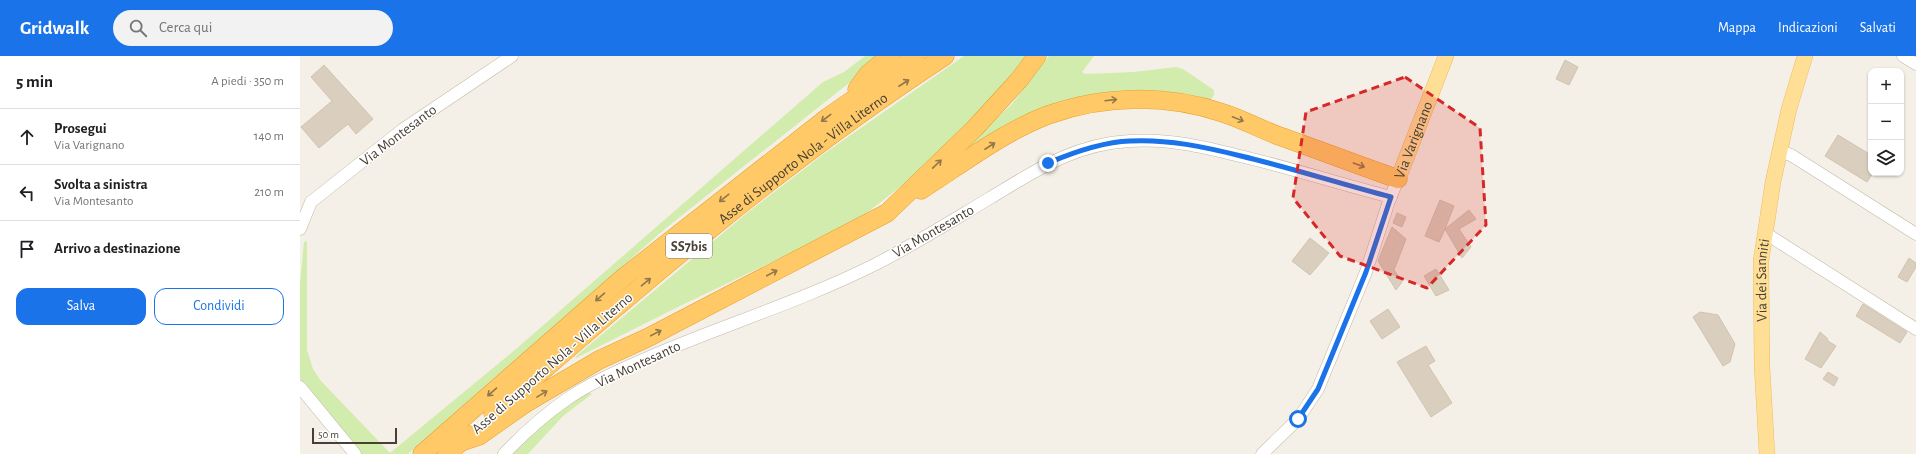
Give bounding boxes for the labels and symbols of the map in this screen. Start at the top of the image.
one-way arrow [898,79,909,87]
street label: Asse di Supporto Nola - Villa Literno [716,90,890,227]
one-way arrow [1104,97,1117,104]
street label: Via Varignano [1392,99,1436,181]
street label: Via Montesanto [357,102,439,169]
one-way arrow [821,114,832,123]
one-way arrow [1231,116,1243,123]
one-way arrow [984,142,995,150]
route end [1039,154,1057,172]
one-way arrow [932,159,942,169]
one-way arrow [1353,162,1365,170]
one-way arrow [718,194,729,203]
street label: Via Montesanto [890,202,977,261]
road number: SS7bis [666,234,712,258]
street label: Via dei Sanniti [1754,238,1772,322]
one-way arrow [765,269,777,276]
one-way arrow [641,277,652,286]
street label: Asse di Supporto Nola - Villa Literno [469,290,635,437]
one-way arrow [596,292,606,301]
one-way arrow [650,329,662,337]
street label: Via Montesanto [594,338,683,391]
one-way arrow [487,387,497,397]
one-way arrow [536,389,548,397]
route start [1289,410,1307,428]
scale bar [312,426,397,445]

